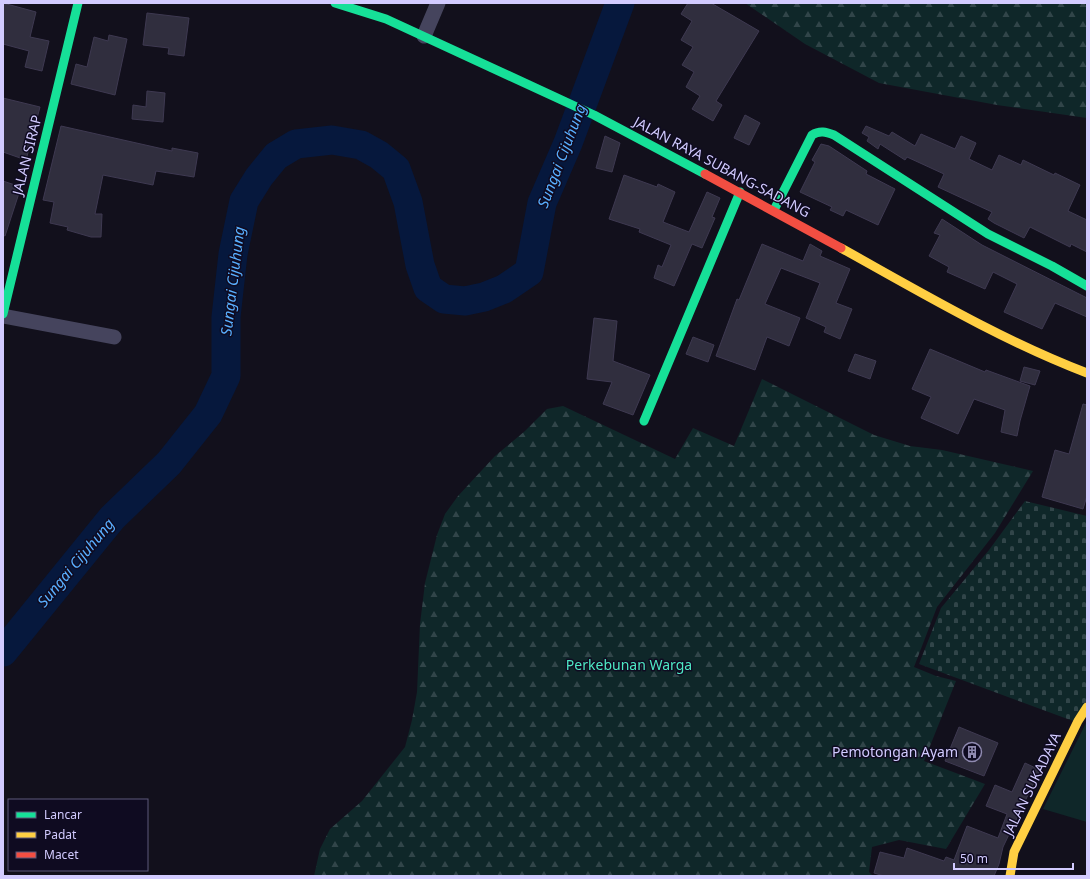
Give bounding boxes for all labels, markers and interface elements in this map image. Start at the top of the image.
water label: Sungai Cijuhung [532,100,590,211]
street label: JALAN RAYA SUBANG-SADANG [629,111,814,221]
street label: JALAN SIRAP [7,113,46,199]
water label: Sungai Cijuhung [215,225,249,337]
water label: Sungai Cijuhung [32,514,118,611]
park label: Perkebunan Warga [566,655,692,674]
street label: JALAN SUKADAYA [997,729,1065,841]
building icon: Pemotongan Ayam [961,741,983,763]
place label: Pemotongan Ayam [832,742,958,761]
legend [8,799,148,871]
text: Lancar [44,806,82,823]
text: Padat [44,826,77,843]
scale bar [954,845,1073,871]
text: Macet [44,846,79,863]
text: 50 m [960,850,988,867]

